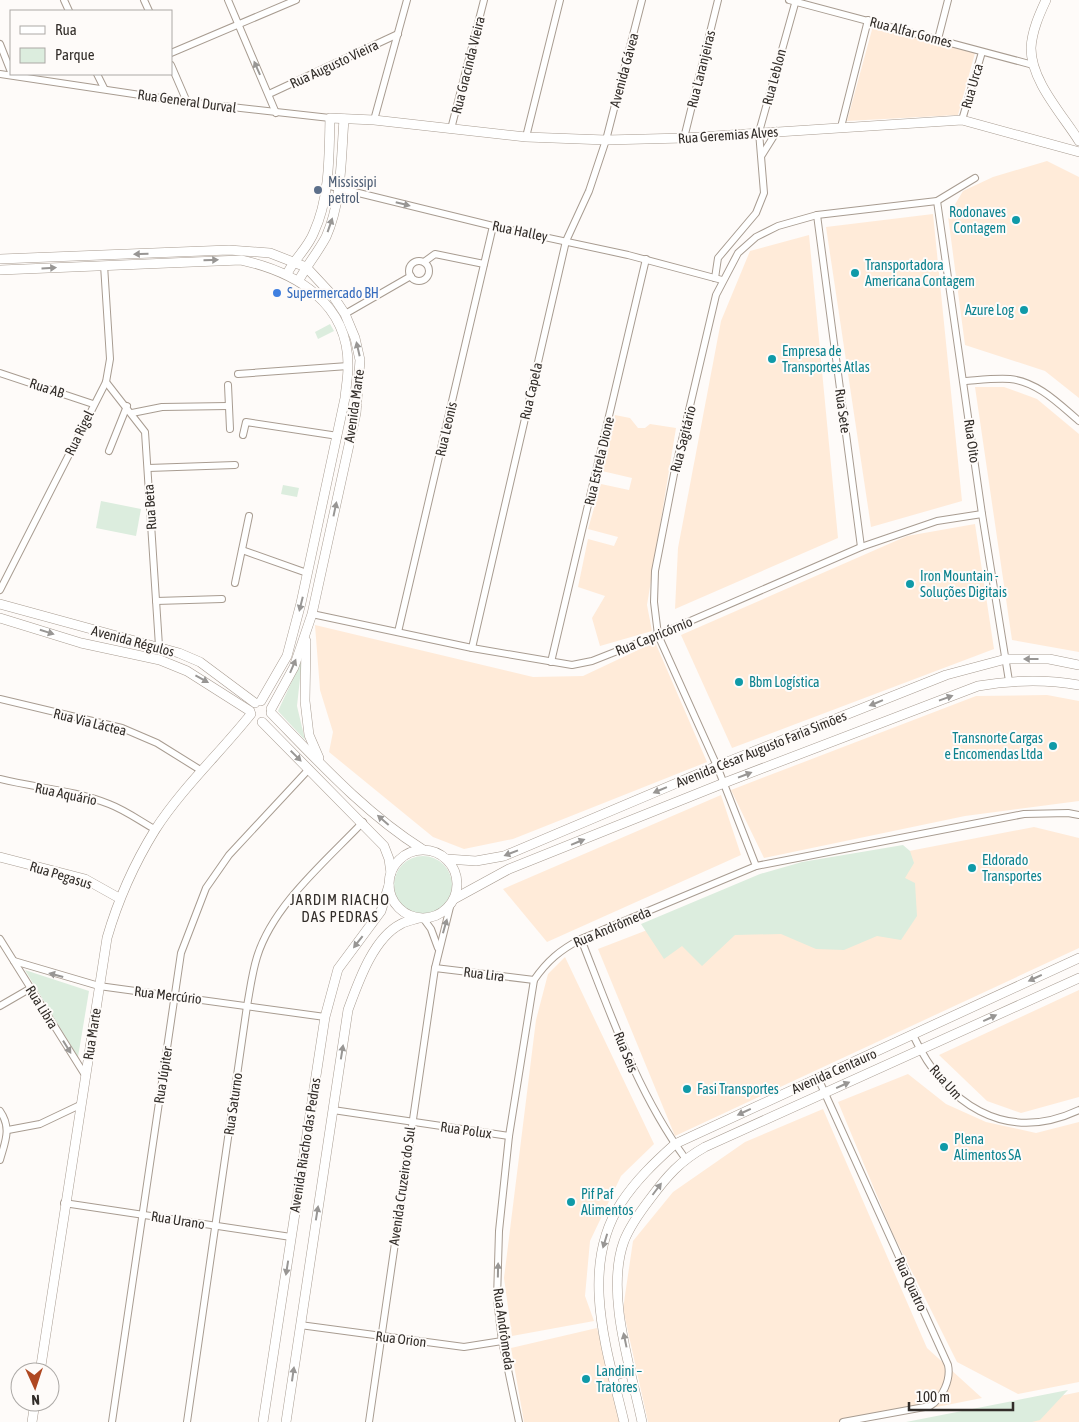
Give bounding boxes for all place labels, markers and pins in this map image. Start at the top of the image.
place label: Mississipi petrol [328,174,377,206]
marker: Mississipi petrol [312,184,324,196]
place label: Rodonaves Contagem [949,204,1006,236]
marker: Rodonaves Contagem [1010,214,1022,226]
place label: Transportadora Americana Contagem [865,257,975,289]
marker: Transportadora Americana Contagem [849,267,861,279]
place label: Supermercado BH [287,285,379,301]
marker: Supermercado BH [271,287,283,299]
place label: Azure Log [965,302,1014,318]
marker: Azure Log [1018,304,1030,316]
place label: Empresa de Transportes Atlas [782,343,870,375]
marker: Empresa de Transportes Atlas [766,353,778,365]
place label: Iron Mountain - Soluções Digitais [920,568,1007,600]
marker: Iron Mountain - Soluções Digitais [904,578,916,590]
place label: Bbm Logística [749,674,819,690]
marker: Bbm Logística [733,676,745,688]
place label: Transnorte Cargas e Encomendas Ltda [945,730,1043,762]
marker: Transnorte Cargas e Encomendas Ltda [1047,740,1059,752]
place label: Eldorado Transportes [982,852,1042,884]
marker: Eldorado Transportes [966,862,978,874]
place label: Fasi Transportes [697,1081,779,1097]
marker: Fasi Transportes [681,1083,693,1095]
place label: Plena Alimentos SA [954,1131,1021,1163]
marker: Plena Alimentos SA [938,1141,950,1153]
place label: Pif Paf Alimentos [581,1186,633,1218]
marker: Pif Paf Alimentos [565,1196,577,1208]
place label: Landini – Tratores [596,1363,643,1395]
marker: Landini – Tratores [580,1373,592,1385]

